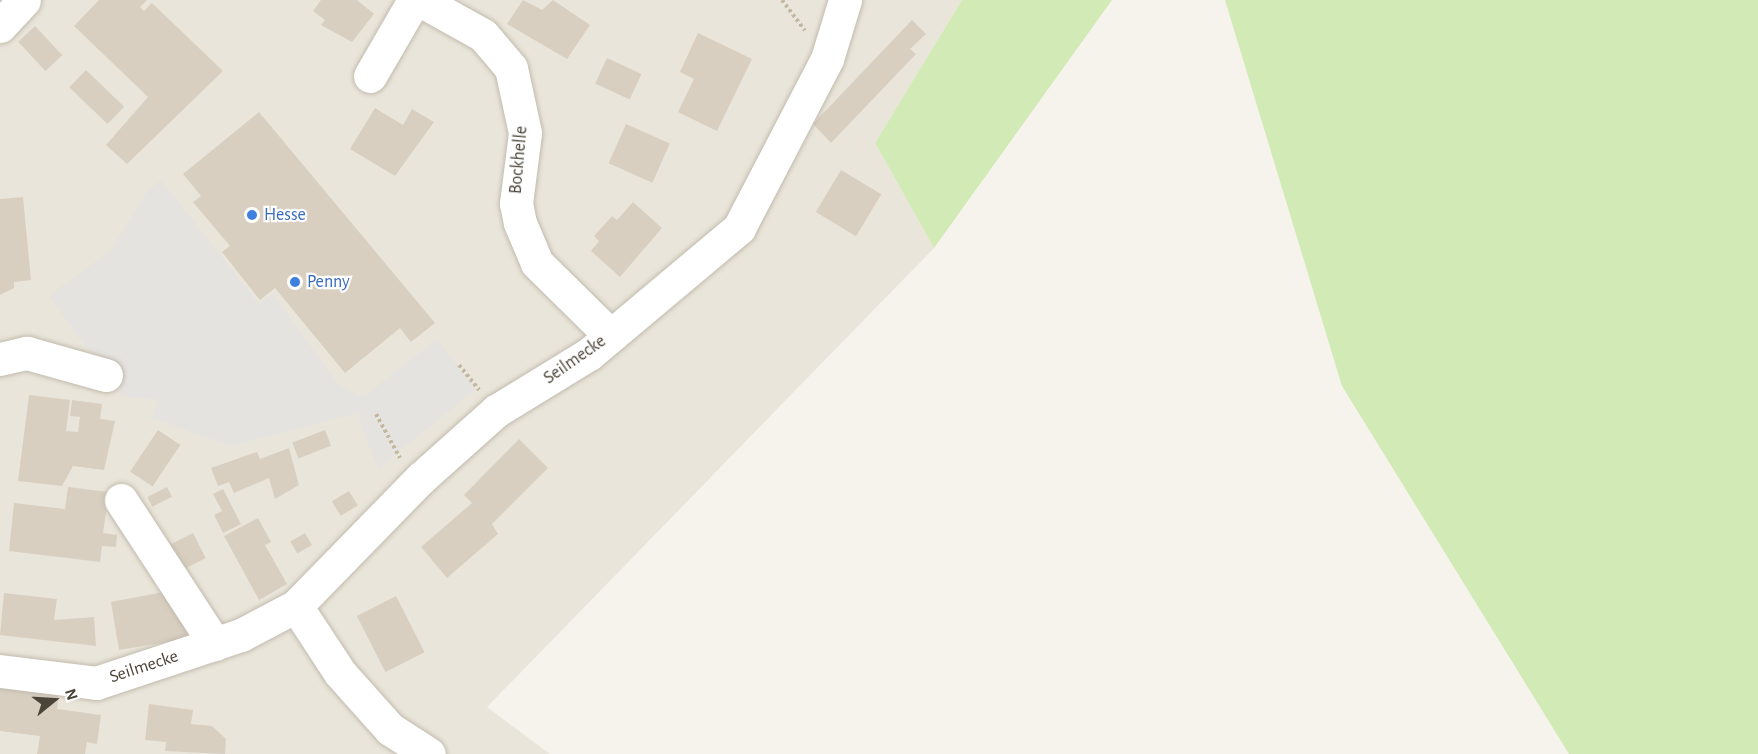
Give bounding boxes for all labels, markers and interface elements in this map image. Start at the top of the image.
street label: Bockhelle [505,125,533,195]
place label: Hesse [264,204,306,226]
marker: Hesse [245,208,259,222]
place label: Penny [307,271,350,293]
marker: Penny [288,275,302,289]
street label: Seilmecke [540,331,610,389]
street label: Seilmecke [107,646,181,688]
north arrow [24,670,84,730]
text: N [62,687,80,702]

